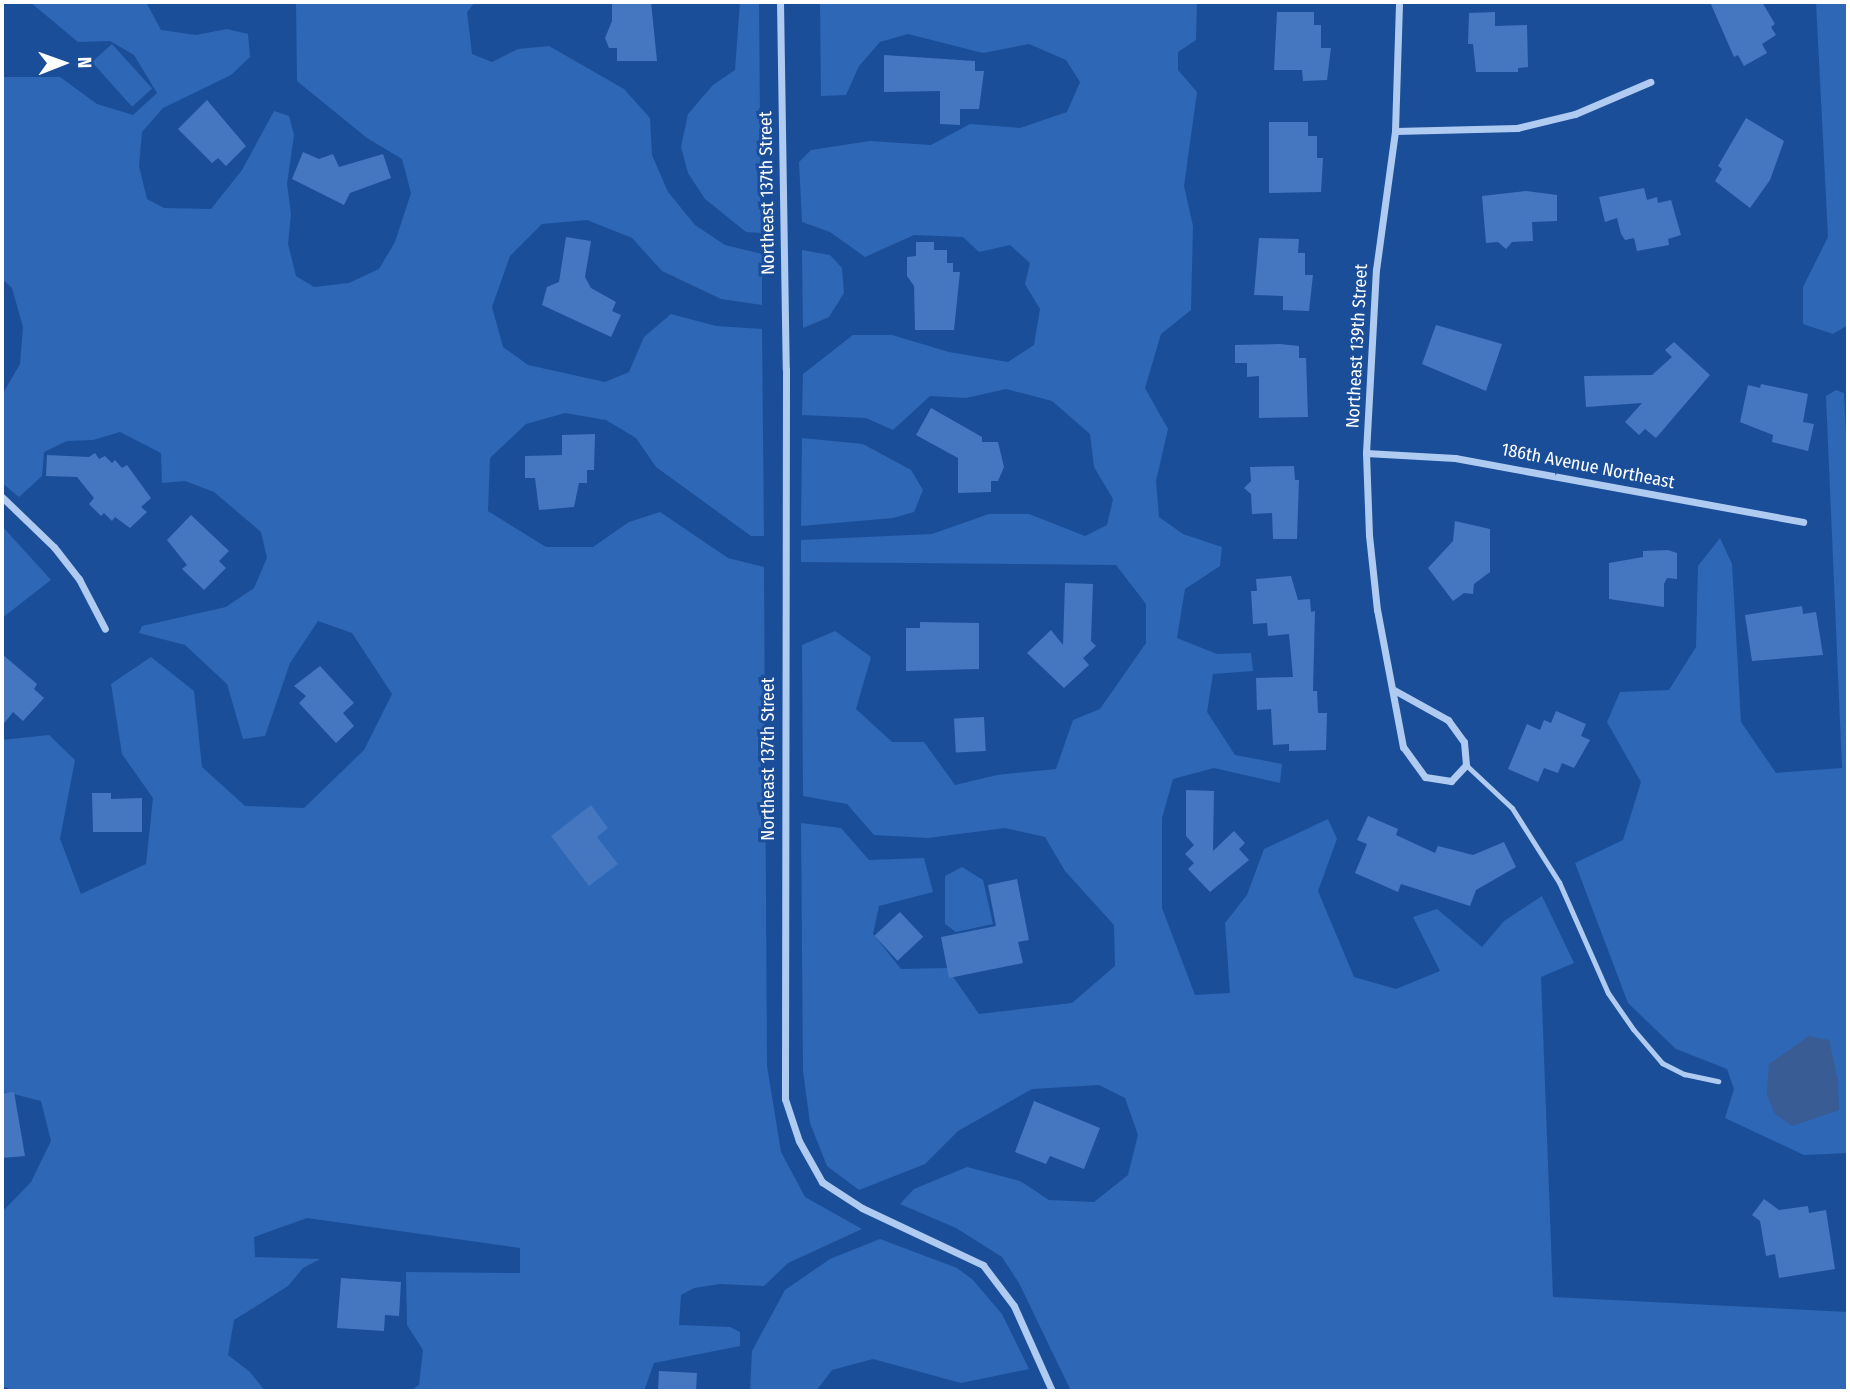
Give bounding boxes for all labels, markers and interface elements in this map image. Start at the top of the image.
north arrow [28,28,98,98]
text: N [73,57,96,69]
street label: Northeast 137th Street [755,111,779,275]
street label: Northeast 139th Street [1342,263,1372,429]
street label: 186th Avenue Northeast [1500,439,1676,493]
street label: Northeast 137th Street [757,677,779,841]

